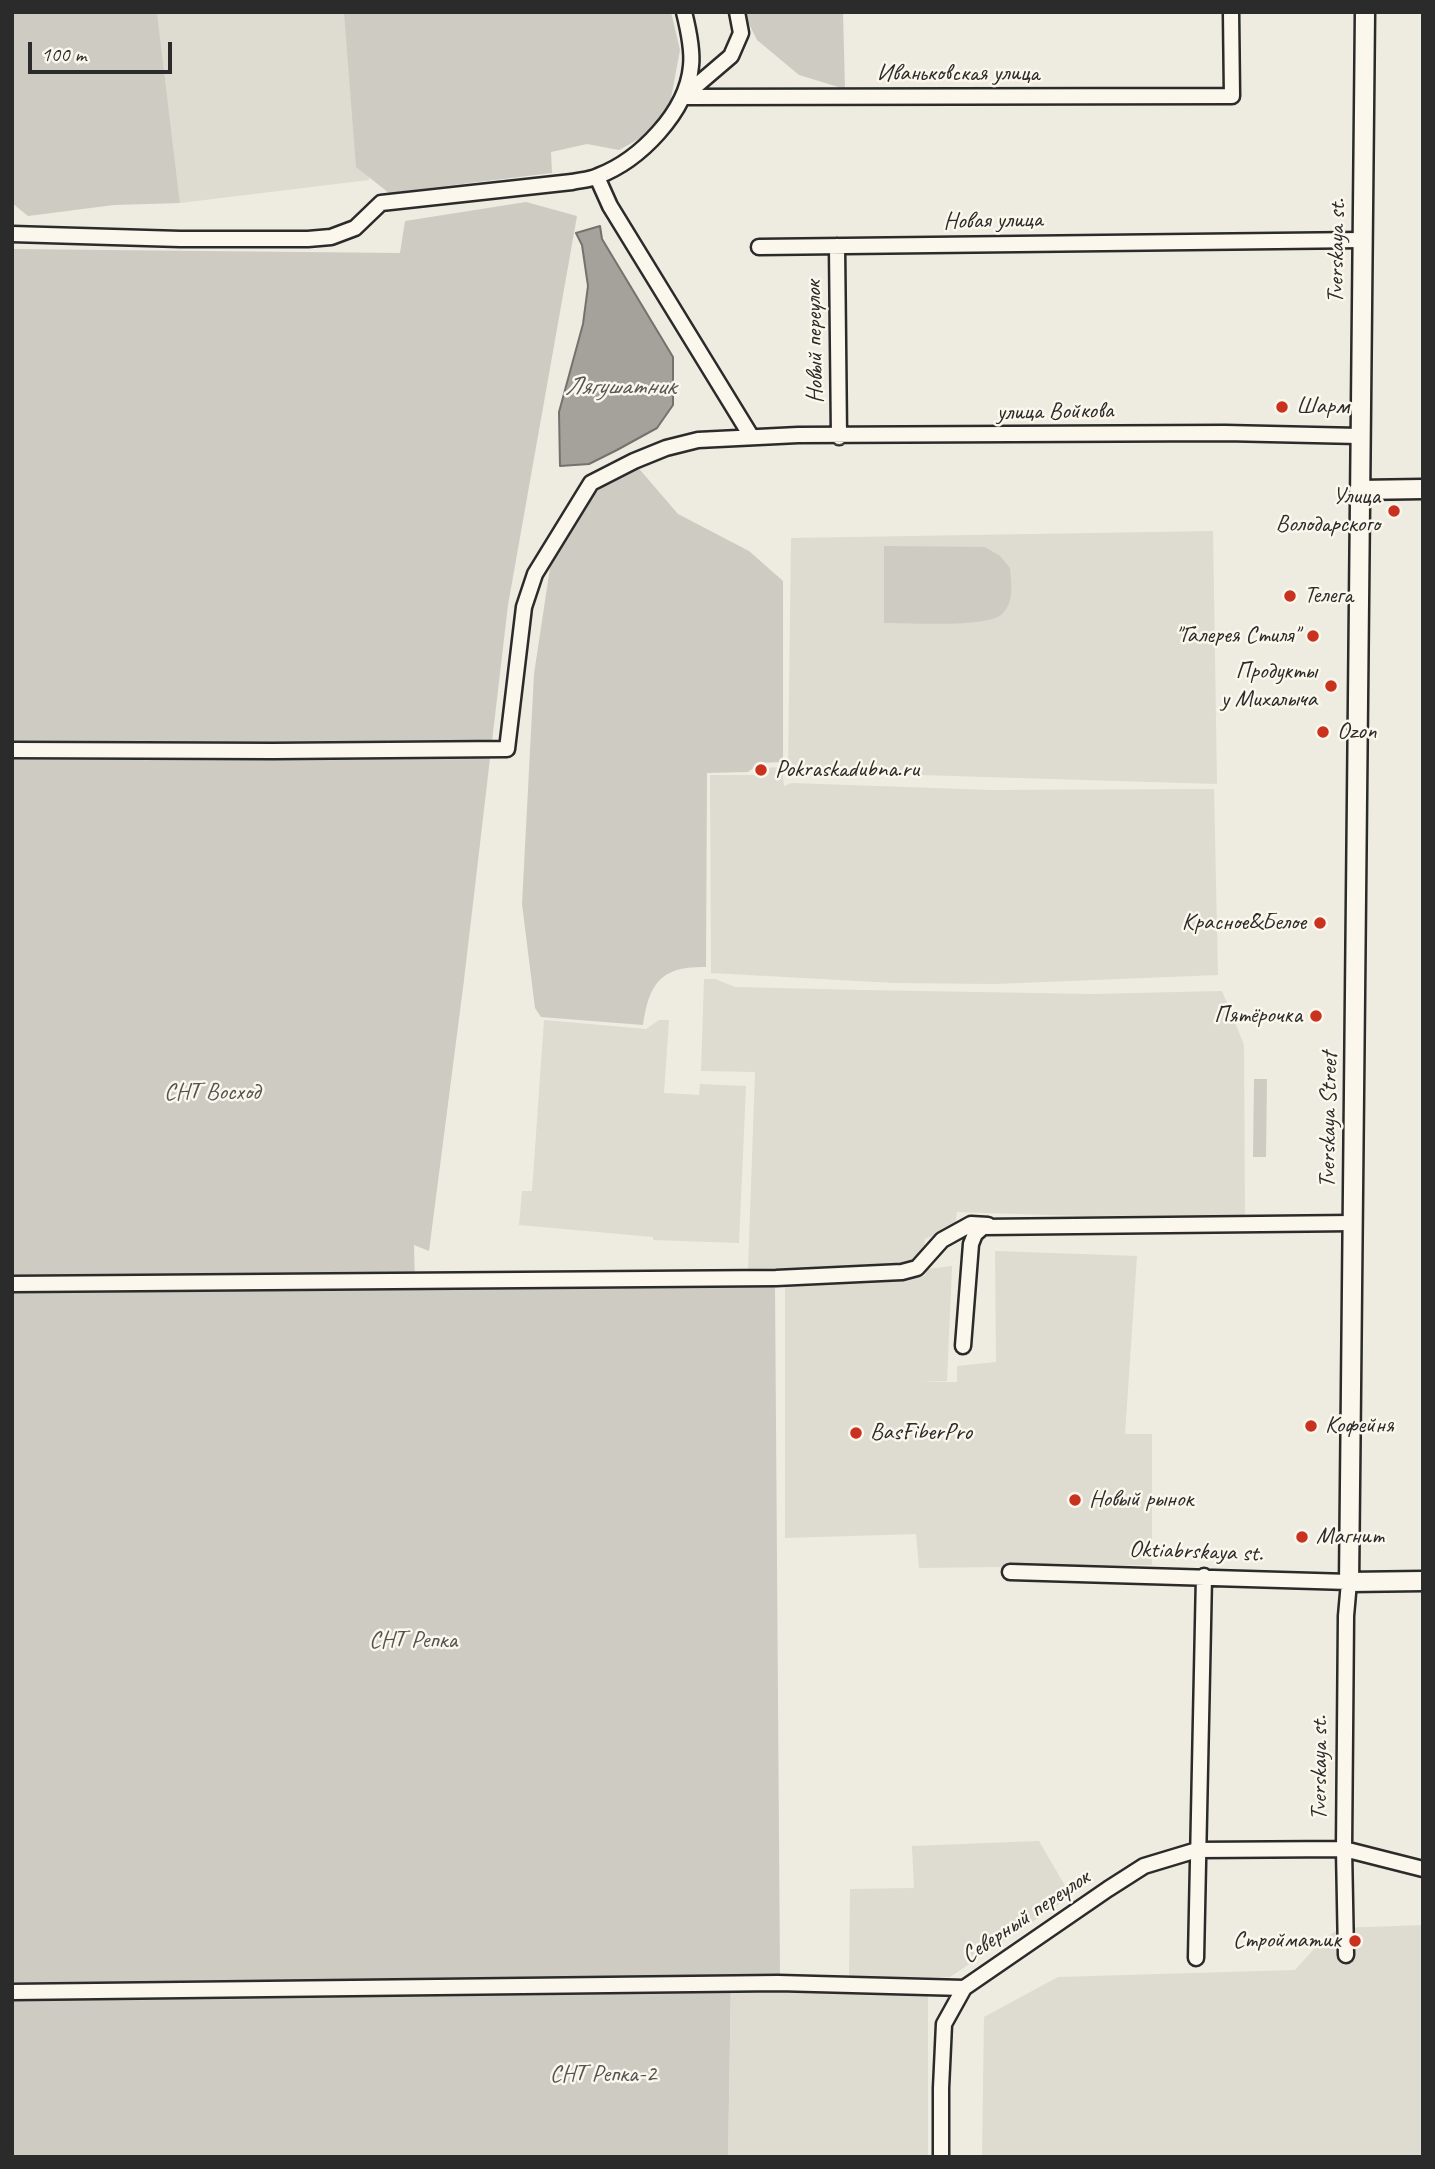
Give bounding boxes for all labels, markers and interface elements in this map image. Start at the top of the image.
scale bar [32,28,175,72]
text: 100 m [41,41,86,67]
street label: Иваньковская улица [877,60,1039,88]
street label: Tverskaya st. [1322,198,1352,304]
street label: Новая улица [943,206,1043,236]
street label: Новый переулок [800,280,830,404]
water label: Лягушатник [565,371,675,403]
place label: Шарм [1296,393,1349,421]
street label: улица Войкова [996,397,1114,427]
marker: Шарм [1274,399,1290,415]
place label: Улица Володарского [1275,483,1380,539]
marker: Улица Володарского [1386,503,1402,519]
place label: Телега [1304,582,1353,610]
marker: Телега [1282,588,1298,604]
place label: "Галерея Стиля" [1175,622,1299,650]
marker: "Галерея Стиля" [1305,628,1321,644]
place label: Продукты у Михалыча [1221,658,1317,714]
marker: Продукты у Михалыча [1323,678,1339,694]
place label: Ozon [1337,718,1376,746]
marker: Ozon [1315,724,1331,740]
place label: Pokraskadubna.ru [775,756,919,784]
marker: Pokraskadubna.ru [753,762,769,778]
place label: Красное&Белое [1182,909,1306,937]
marker: Красное&Белое [1312,915,1328,931]
place label: Пятёрочка [1214,1002,1302,1030]
marker: Пятёрочка [1308,1008,1324,1024]
street label: Tverskaya Street [1313,1052,1345,1188]
park label: СНТ Восход [164,1079,260,1107]
place label: Кофейня [1325,1412,1394,1440]
marker: Кофейня [1303,1418,1319,1434]
place label: BasFiberPro [870,1419,972,1447]
marker: BasFiberPro [848,1425,864,1441]
place label: Новый рынок [1089,1486,1193,1514]
marker: Новый рынок [1067,1492,1083,1508]
place label: Магнит [1316,1523,1384,1551]
marker: Магнит [1294,1529,1310,1545]
street label: Oktiabrskaya st. [1129,1535,1263,1569]
park label: СНТ Репка [369,1627,457,1655]
street label: Tverskaya st. [1306,1716,1334,1820]
street label: Северный переулок [956,1864,1096,1970]
place label: Стройматик [1233,1927,1341,1955]
marker: Стройматик [1347,1933,1363,1949]
park label: СНТ Репка-2 [550,2061,656,2089]

